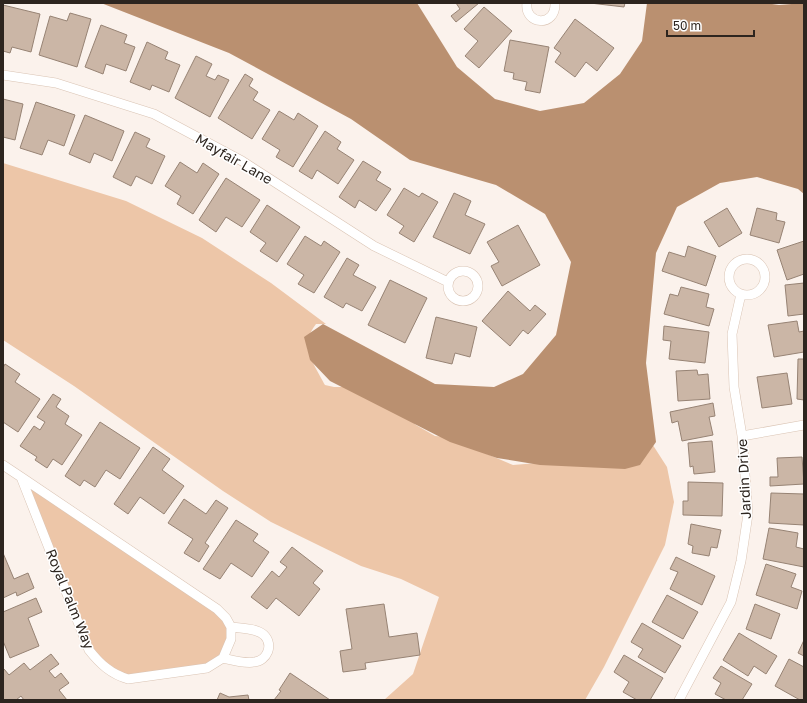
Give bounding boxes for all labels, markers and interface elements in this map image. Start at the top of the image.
scale bar [667,12,754,38]
text: 50 m [673,18,701,33]
street label: Mayfair Lane [193,130,276,187]
street label: Jardin Drive [733,439,754,520]
street label: Royal Palm Way [43,546,98,651]

